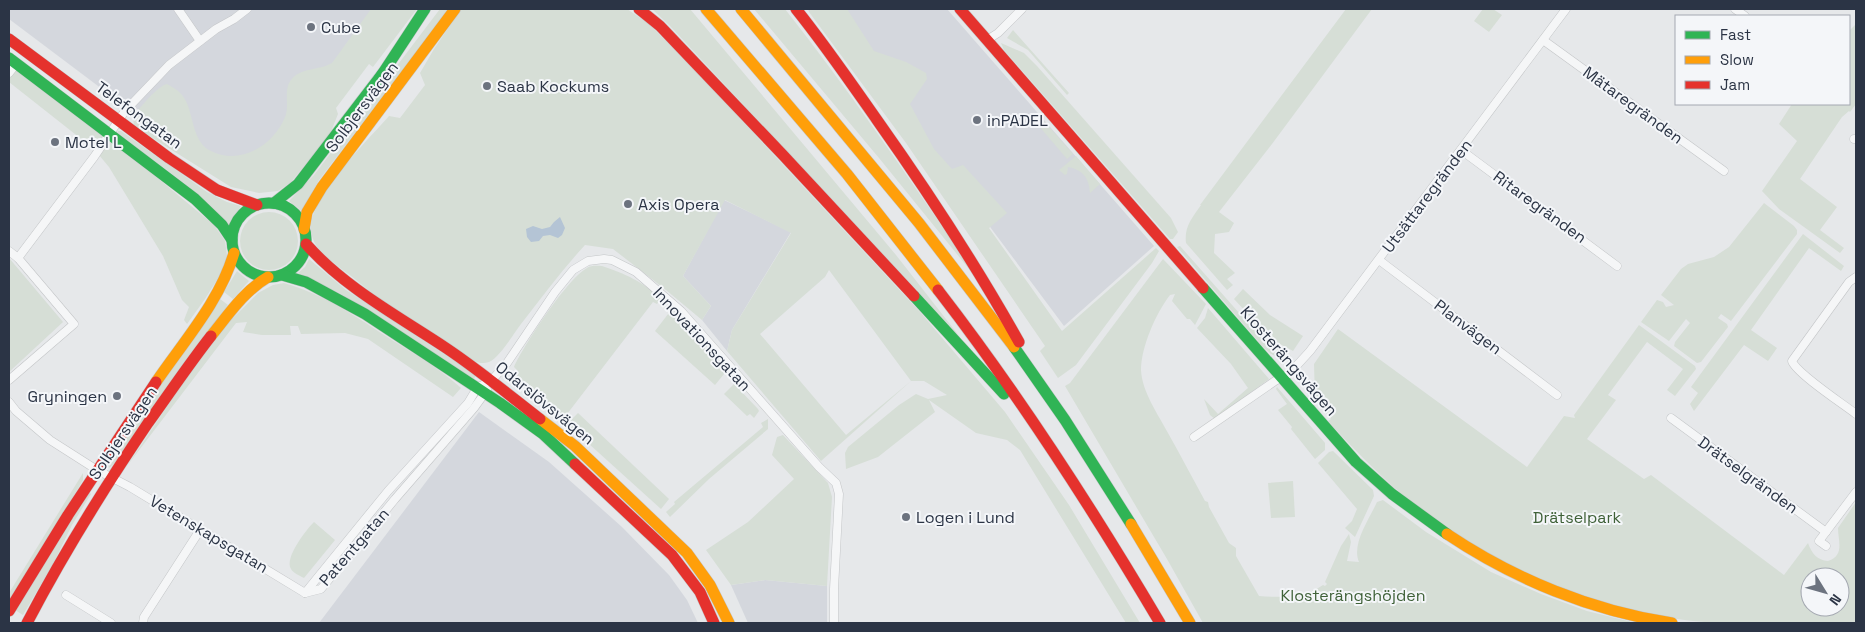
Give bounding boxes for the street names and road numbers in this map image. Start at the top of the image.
street label: Solbjersvägen [321,57,403,157]
street label: Mätaregränden [1579,62,1687,148]
street label: Telefongatan [92,77,186,153]
street label: Utsättaregränden [1377,135,1477,257]
street label: Ritaregränden [1489,166,1591,248]
street label: Innovationsgatan [648,283,756,395]
street label: Planvägen [1430,295,1506,359]
street label: Klosterängsvägen [1236,302,1342,420]
street label: Odarslövsvägen [491,357,599,449]
street label: Solbjersvägen [84,382,162,484]
street label: Drätselgränden [1694,432,1802,518]
street label: Vetenskapsgatan [146,490,272,578]
street label: Patentgatan [314,504,394,590]

